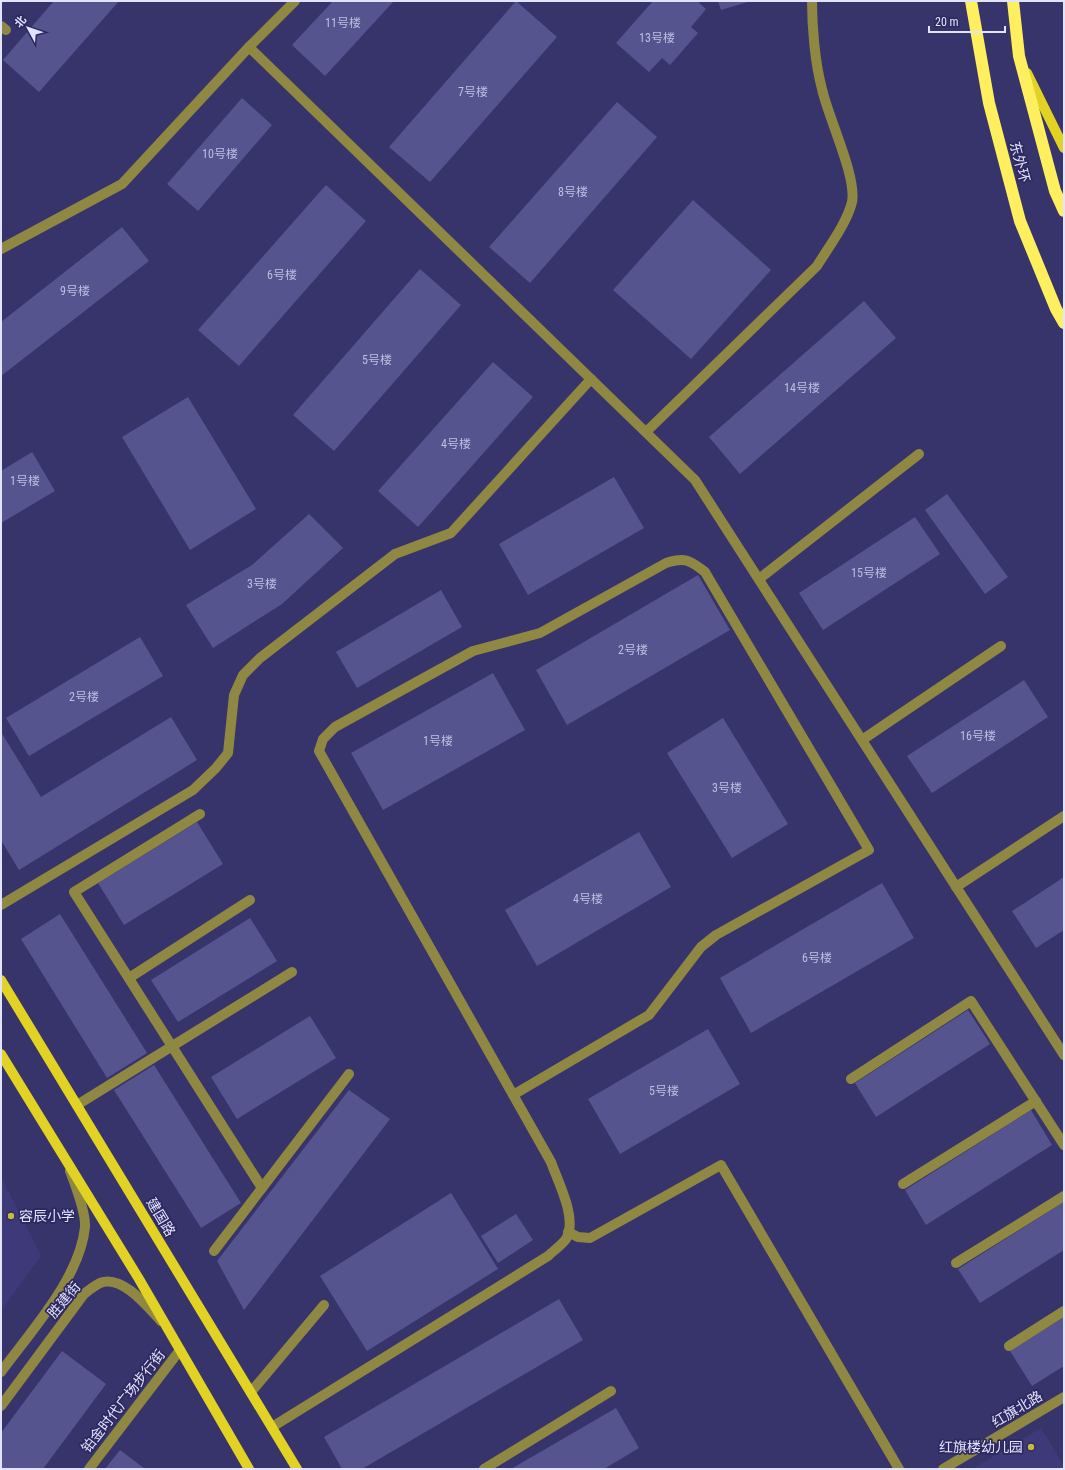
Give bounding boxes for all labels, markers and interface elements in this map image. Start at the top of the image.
north arrow [8,8,48,48]
scale bar [929,8,1005,34]
text: 北 [12,14,29,30]
text: 20 m [935,15,959,29]
house number: 11号楼 [325,16,361,30]
house number: 13号楼 [639,31,675,45]
house number: 7号楼 [458,85,488,99]
street label: 东外环 [1007,140,1033,184]
house number: 10号楼 [202,147,238,161]
house number: 8号楼 [558,185,588,199]
house number: 6号楼 [267,268,297,282]
house number: 9号楼 [60,284,90,298]
house number: 5号楼 [362,353,392,367]
house number: 14号楼 [784,381,820,395]
house number: 4号楼 [441,437,471,451]
house number: 1号楼 [10,474,40,488]
house number: 15号楼 [851,566,887,580]
house number: 3号楼 [247,577,277,591]
house number: 2号楼 [618,643,648,657]
house number: 2号楼 [69,690,99,704]
house number: 16号楼 [960,729,996,743]
house number: 1号楼 [423,734,453,748]
house number: 3号楼 [712,781,742,795]
house number: 4号楼 [573,892,603,906]
house number: 6号楼 [802,951,832,965]
house number: 5号楼 [649,1084,679,1098]
street label: 建国路 [143,1195,179,1239]
place label: 容辰小学 [19,1208,75,1224]
marker: 容辰小学 [6,1211,16,1221]
street label: 胜建街 [44,1279,84,1321]
street label: 铂金时代广场步行街 [78,1346,168,1456]
street label: 红旗北路 [989,1388,1045,1430]
place label: 红旗楼幼儿园 [939,1439,1023,1455]
marker: 红旗楼幼儿园 [1026,1442,1036,1452]

